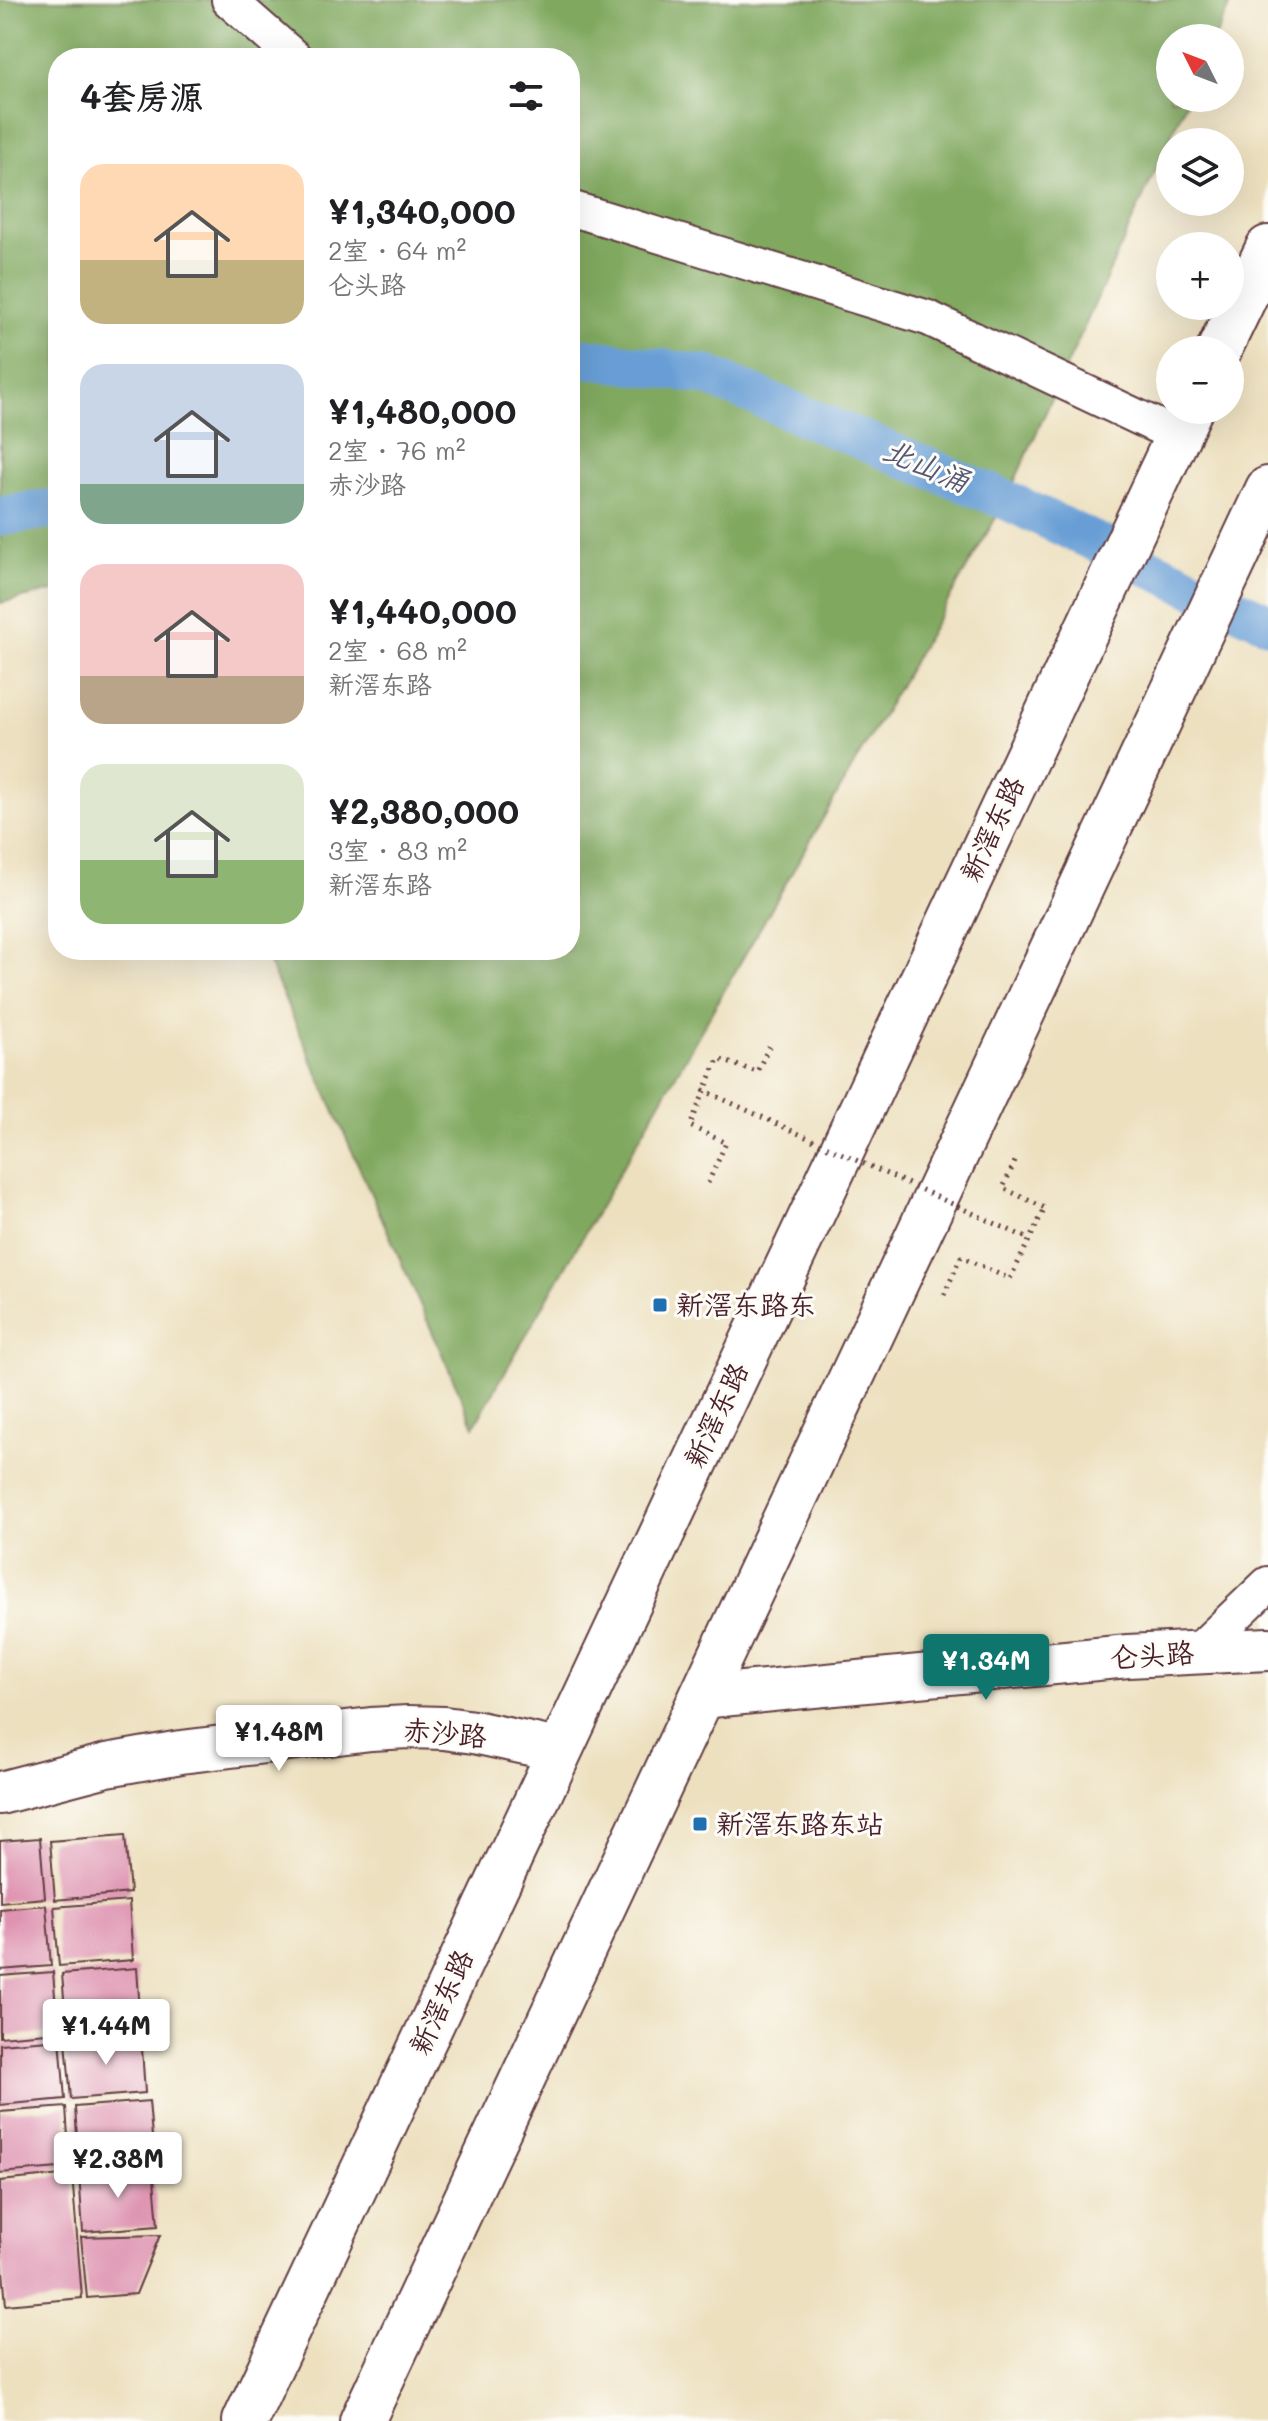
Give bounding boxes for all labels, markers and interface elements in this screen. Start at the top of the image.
north arrow [1156,24,1244,112]
map controls [1156,24,1244,424]
text: 4套房源 [80,73,204,118]
icon: filters [504,74,548,118]
button: layers [1156,128,1244,216]
text: ¥1,340,000 [328,188,516,233]
icon: home [144,196,240,292]
button: + [1156,232,1244,320]
text: 2室 · 64 m² [328,233,466,267]
text: 仑头路 [328,267,406,301]
button: − [1156,336,1244,424]
text: ¥1,480,000 [328,388,516,433]
icon: home [144,396,240,492]
water label: 北山涌 [878,428,977,501]
text: 2室 · 76 m² [328,433,466,467]
text: 赤沙路 [328,467,406,501]
text: ¥1,440,000 [328,588,517,633]
icon: home [144,596,240,692]
text: 2室 · 68 m² [328,633,467,667]
text: 新滘东路 [328,667,432,701]
street label: 新滘东路 [951,770,1031,887]
text: ¥2,380,000 [328,788,519,833]
icon: home [144,796,240,892]
text: 3室 · 83 m² [328,833,467,867]
text: 新滘东路 [328,867,432,901]
place label: 新滘东路东 [676,1286,816,1322]
marker: 新滘东路东 [651,1296,669,1314]
street label: 新滘东路 [675,1356,755,1473]
street label: 仑头路 [1109,1633,1195,1675]
pin: ¥1.34M [921,1634,1051,1702]
text: ¥1.34M [941,1643,1031,1677]
pin: ¥1.48M [214,1705,344,1773]
street label: 赤沙路 [402,1710,489,1754]
text: ¥1.48M [234,1714,324,1748]
place label: 新滘东路东站 [716,1805,884,1841]
marker: 新滘东路东站 [691,1815,709,1833]
street label: 新滘东路 [400,1943,480,2060]
pin: ¥1.44M [41,1999,171,2067]
text: ¥1.44M [61,2008,151,2042]
pin: ¥2.38M [53,2132,183,2200]
text: ¥2.38M [72,2141,164,2175]

